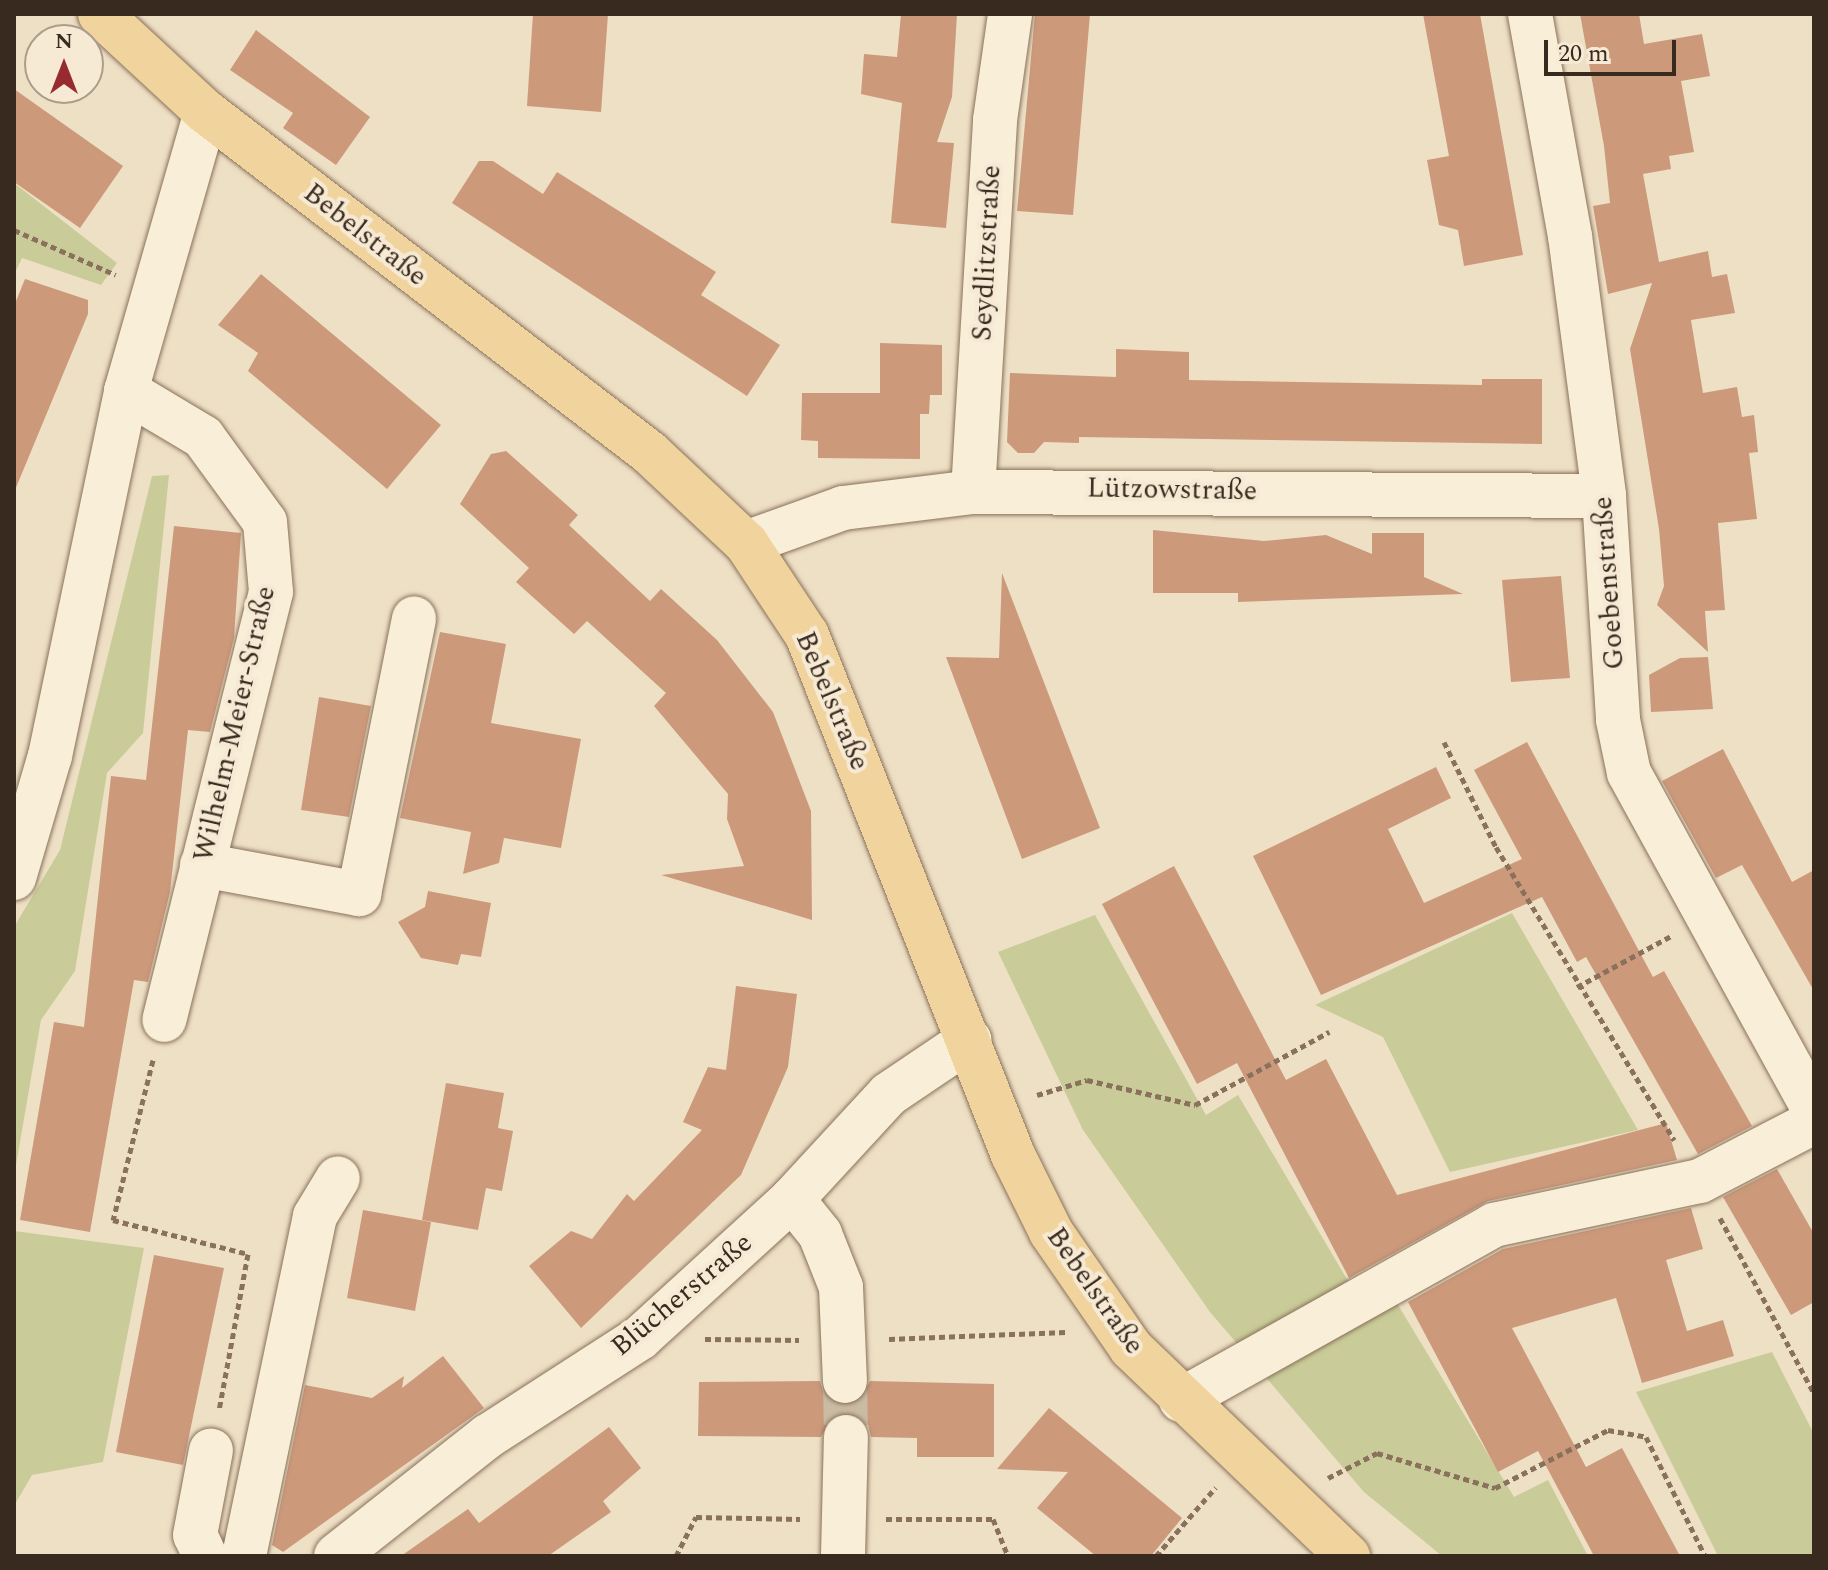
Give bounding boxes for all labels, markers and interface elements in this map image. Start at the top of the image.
north arrow [24,24,104,104]
scale bar [1548,24,1680,74]
text: N [55,25,73,58]
text: 20 m [1558,36,1609,72]
street label: Seydlitzstraße [966,164,1008,342]
street label: Bebelstraße [297,176,433,294]
street label: Lützowstraße [1087,472,1257,508]
street label: Goebenstraße [1586,495,1632,671]
street label: Wilhelm-Meier-Straße [187,583,283,865]
street label: Bebelstraße [788,627,876,775]
street label: Bebelstraße [1039,1221,1151,1361]
street label: Blücherstraße [605,1226,759,1364]

